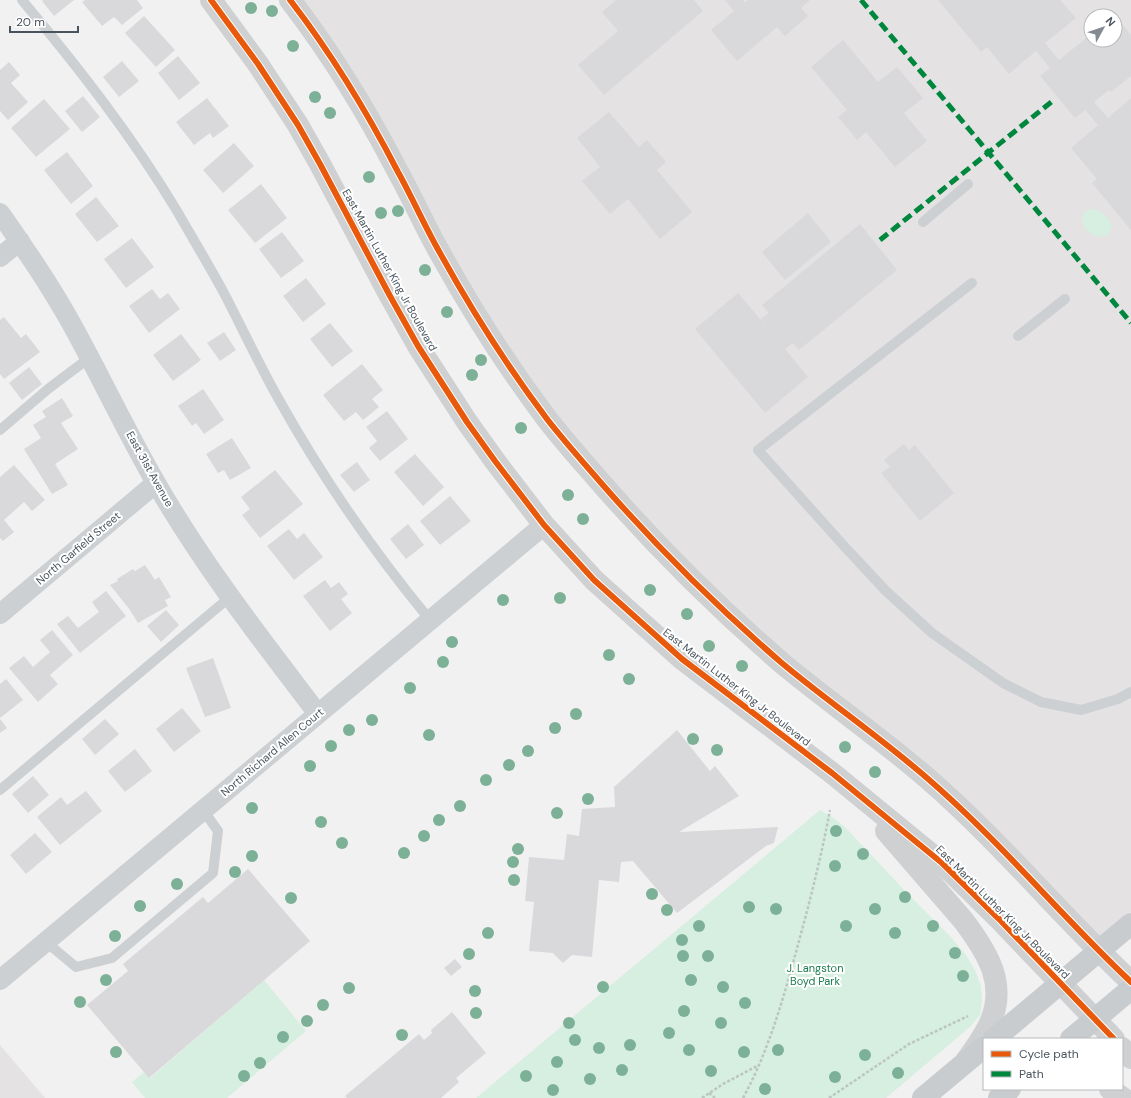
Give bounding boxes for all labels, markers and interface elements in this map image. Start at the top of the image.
scale bar [10,8,78,34]
north arrow [1083,8,1123,48]
text: 20 m [16,14,45,30]
text: N [1103,14,1119,29]
street label: East Martin Luther King Jr Boulevard [339,186,441,354]
street label: East 31st Avenue [123,429,177,509]
street label: North Garfield Street [33,509,123,587]
street label: East Martin Luther King Jr Boulevard [660,625,814,749]
street label: North Richard Allen Court [218,705,326,799]
street label: East Martin Luther King Jr Boulevard [933,842,1073,982]
park label: J. Langston Boyd Park [787,961,843,988]
legend [983,1038,1123,1090]
text: Cycle path [1019,1046,1079,1062]
text: Path [1019,1066,1044,1082]

